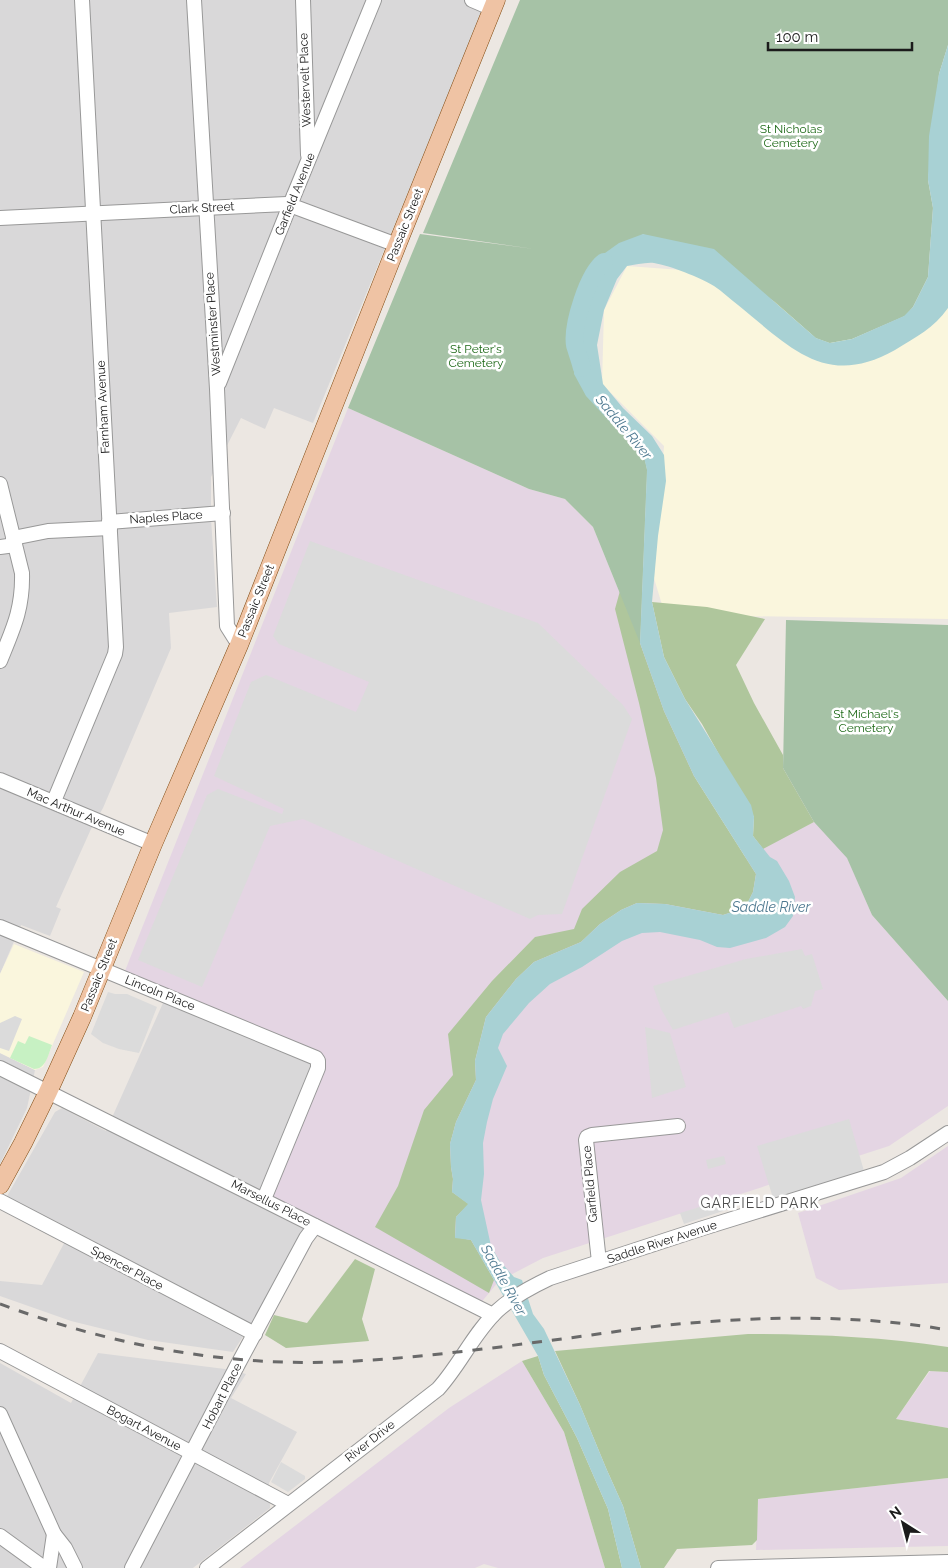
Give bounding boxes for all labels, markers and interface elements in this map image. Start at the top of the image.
scale bar [768,20,912,52]
text: 100 m [776,28,818,46]
street label: Westervelt Place [296,33,314,127]
park label: St Nicholas Cemetery [760,122,822,150]
street label: Garfield Avenue [272,151,318,237]
street label: Passaic Street [384,186,426,264]
street label: Clark Street [169,199,235,217]
street label: Westminster Place [202,272,224,376]
park label: St Peter's Cemetery [449,342,504,370]
street label: Farnham Avenue [94,360,112,454]
water label: Saddle River [592,391,656,463]
street label: Naples Place [129,507,203,527]
street label: Passaic Street [235,562,277,640]
park label: St Michael's Cemetery [833,707,899,735]
street label: Mac Arthur Avenue [25,785,127,839]
water label: Saddle River [731,899,812,915]
street label: Passaic Street [78,936,120,1014]
street label: Lincoln Place [123,973,197,1013]
street label: Garfield Place [580,1145,600,1223]
street label: Marsellus Place [229,1177,313,1229]
district label: GARFIELD PARK [700,1195,820,1211]
street label: Saddle River Avenue [605,1218,719,1266]
water label: Saddle River [477,1241,531,1319]
street label: Spencer Place [88,1243,166,1293]
street label: Hobart Place [199,1361,245,1431]
street label: Bogart Avenue [104,1403,184,1453]
street label: River Drive [342,1417,398,1465]
north arrow [878,1498,928,1548]
text: N [886,1503,904,1522]

